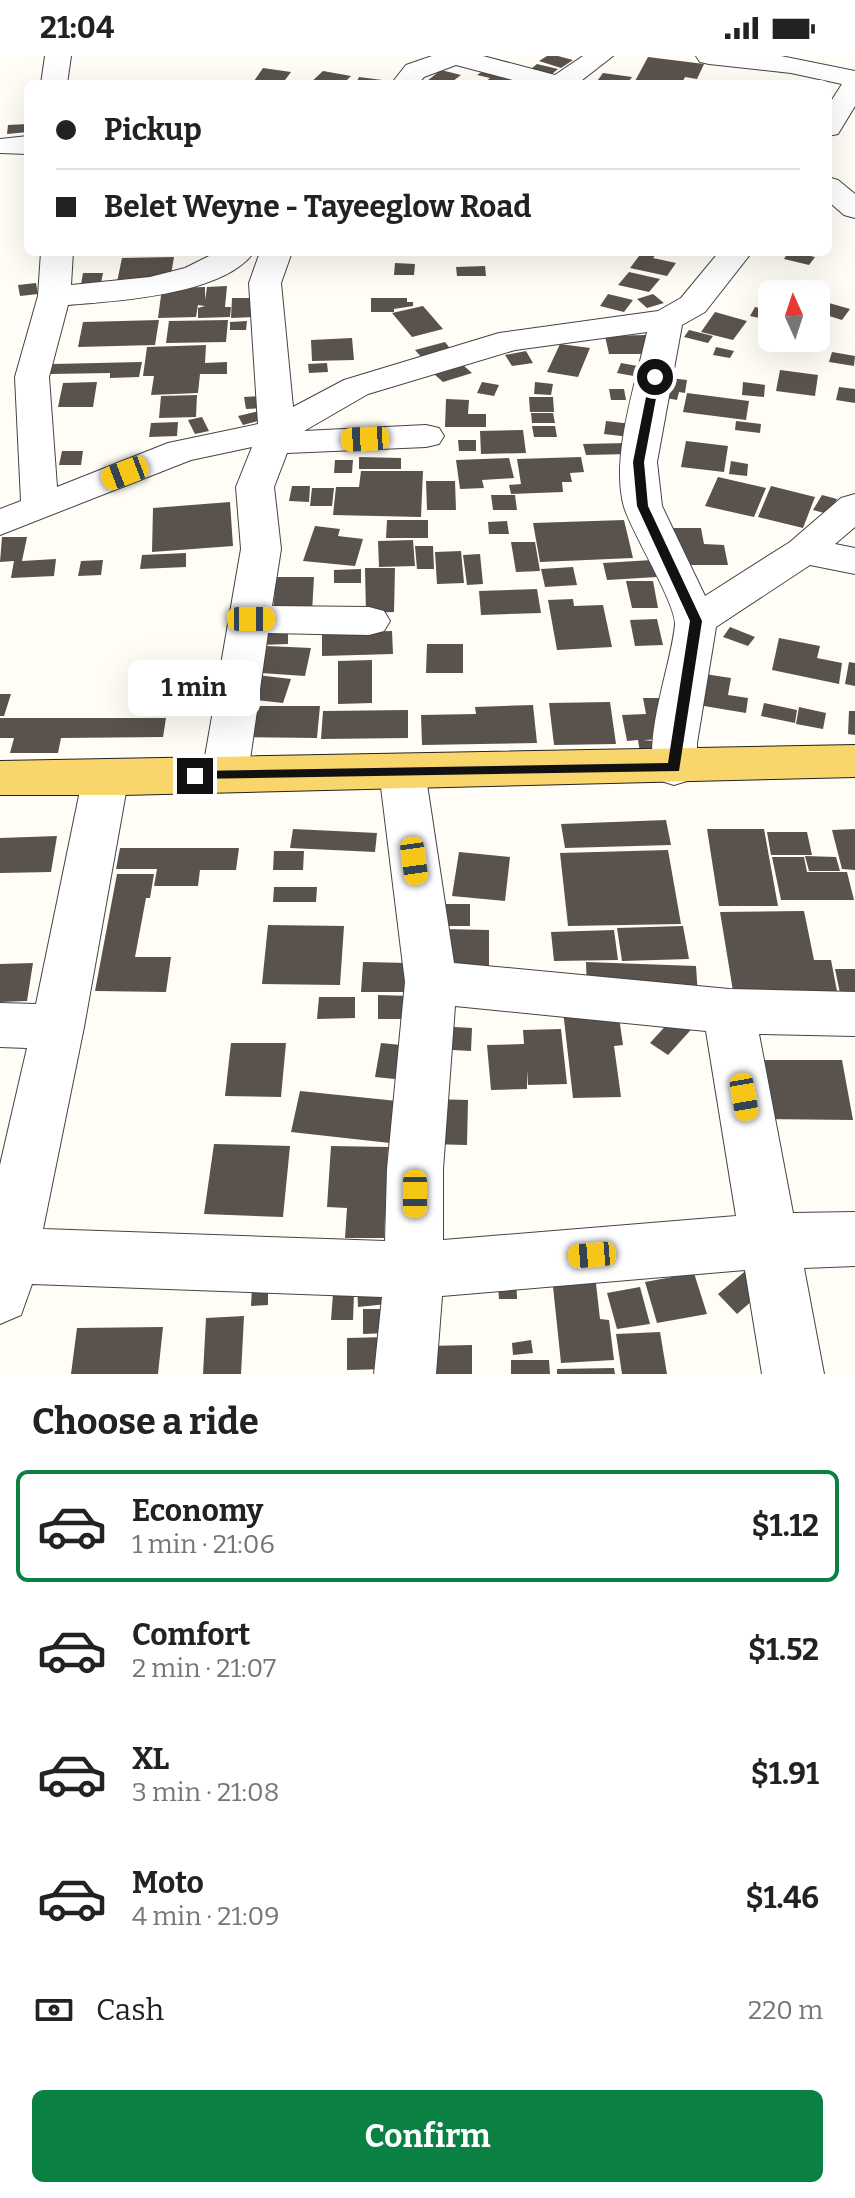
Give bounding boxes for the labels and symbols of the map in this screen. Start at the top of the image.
north arrow [758,280,830,352]
route start [637,359,673,395]
car [340,426,390,452]
car [98,453,152,493]
car [227,607,275,631]
callout: 1 min [129,660,261,716]
route end [177,758,213,794]
car [399,836,429,886]
car [728,1071,760,1123]
car [403,1170,427,1218]
car [567,1241,617,1269]

